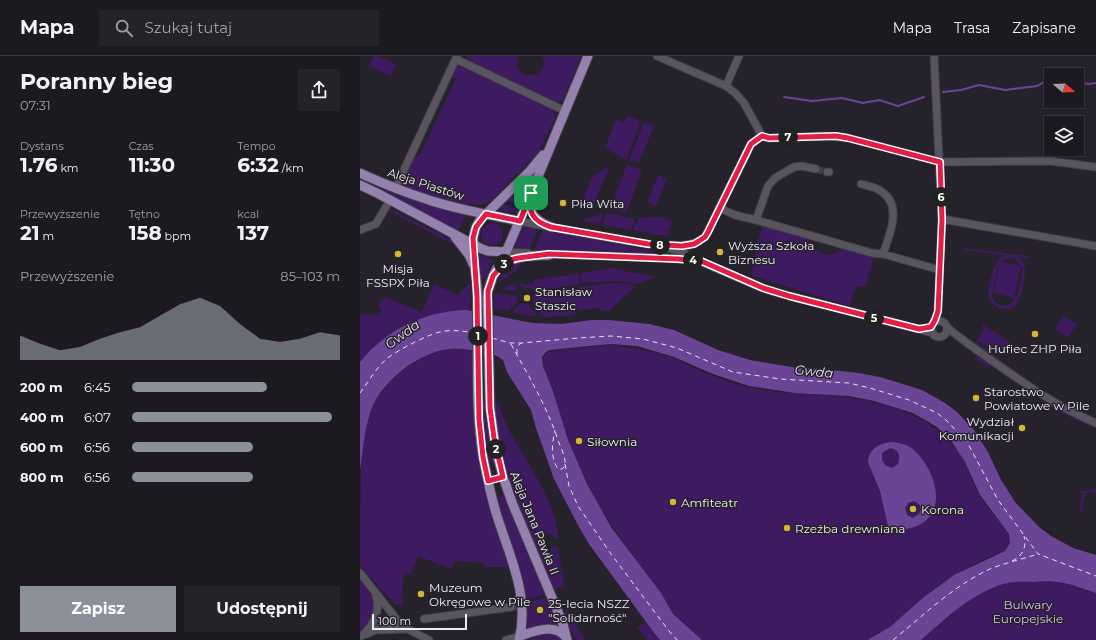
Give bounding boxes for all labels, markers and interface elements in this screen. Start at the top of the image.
search box [99,10,379,46]
text: Mapa [20,16,75,39]
icon: search [113,17,135,39]
text: Szukaj tutaj [145,18,232,37]
text: Mapa [893,19,932,37]
text: Trasa [954,19,990,37]
text: Zapisane [1012,19,1076,37]
text: Poranny bieg [20,68,173,95]
north arrow [1044,68,1084,108]
map controls [1044,68,1084,156]
button: share [298,69,340,111]
text: 07:31 [20,97,51,113]
button: layers [1044,116,1084,156]
pin: 7 [778,127,798,147]
text: 7 [785,130,791,144]
text: Dystans [20,139,64,153]
text: Czas [129,139,154,153]
text: Tempo [237,139,276,153]
text: 1.76 [20,153,58,177]
text: 11:30 [129,153,175,177]
text: 6:32 [237,153,279,177]
text: km [58,161,79,175]
text: /km [279,161,304,175]
street label: Aleja Piastów [386,165,467,204]
pin [514,176,548,210]
icon: arrive [520,182,542,204]
pin: 6 [931,187,951,207]
text: 6 [937,190,945,204]
place label: Piła Wita [571,196,624,211]
marker: Piła Wita [558,198,568,208]
text: Przewyższenie [20,207,100,221]
text: Tętno [129,207,160,221]
text: kcal [237,207,259,221]
text: 21 [20,221,40,245]
text: 158 [129,221,162,245]
text: 137 [237,221,269,245]
text: m [40,229,54,243]
text: bpm [162,229,191,243]
pin: 8 [650,235,670,255]
text: 8 [656,238,664,252]
place label: Wyższa Szkoła Biznesu [728,238,814,267]
marker: Wyższa Szkoła Biznesu [715,247,725,257]
marker: Misja FSSPX Piła [393,249,403,259]
pin: 4 [683,250,703,270]
text: 4 [689,253,697,267]
pin: 3 [494,254,514,274]
text: 3 [501,257,507,271]
place label: Misja FSSPX Piła [366,261,430,290]
text: Przewyższenie [20,268,114,284]
text: 85–103 m [280,268,340,284]
place label: Stanisław Staszic [535,284,593,313]
marker: Stanisław Staszic [522,293,532,303]
pin: 5 [864,308,884,328]
text: 5 [871,311,877,325]
water label: Gwda [382,316,423,352]
pin: 1 [468,326,488,346]
text: 1 [476,329,480,343]
marker: Hufiec ZHP Piła [1030,329,1040,339]
place label: Hufiec ZHP Piła [988,341,1082,356]
water label: Gwda [794,361,834,381]
text: 200 m [20,379,63,395]
text: 6:45 [84,379,111,395]
place label: Starostwo Powiatowe w Pile [984,384,1089,413]
marker: Starostwo Powiatowe w Pile [971,393,981,403]
text: 400 m [20,409,64,425]
text: 6:07 [84,409,111,425]
place label: Wydział Komunikacji [939,414,1015,443]
marker: Wydział Komunikacji [1017,423,1027,433]
place label: Siłownia [587,434,637,449]
marker: Siłownia [574,436,584,446]
text: 600 m [20,439,63,455]
text: 6:56 [84,439,110,455]
pin: 2 [486,439,506,459]
text: 2 [493,442,499,456]
text: 800 m [20,469,64,485]
text: 6:56 [84,469,110,485]
street label: Aleja Jana Pawła II [507,469,563,577]
place label: Amfiteatr [681,495,738,510]
marker: Amfiteatr [668,497,678,507]
place label: Korona [921,502,964,517]
marker: Korona [908,504,918,514]
place label: Rzeźba drewniana [795,521,905,536]
marker: Rzeźba drewniana [782,523,792,533]
place label: Muzeum Okręgowe w Pile [429,580,530,609]
button: Zapisz [20,586,176,632]
button: Udostępnij [184,586,340,632]
marker: Muzeum Okręgowe w Pile [416,589,426,599]
place label: 25-lecia NSZZ "Solidarność" [548,596,630,625]
park label: Bulwary Europejskie [993,597,1063,626]
marker: 25-lecia NSZZ "Solidarność" [535,605,545,615]
scale bar [372,612,467,631]
text: 100 m [378,614,411,628]

